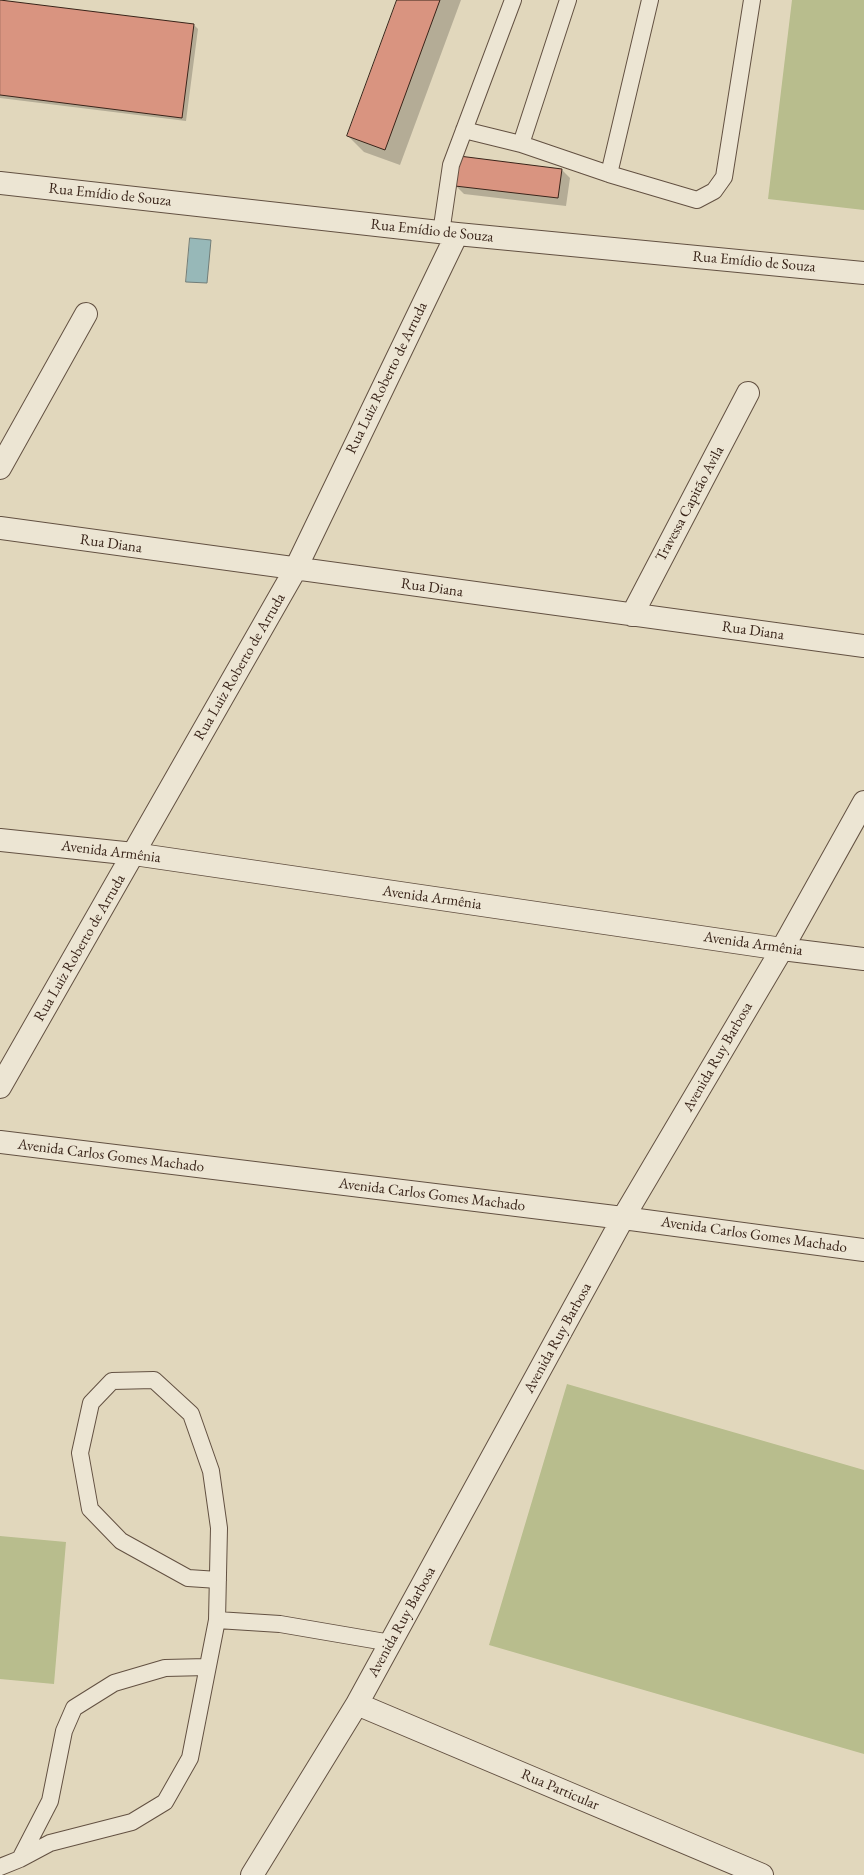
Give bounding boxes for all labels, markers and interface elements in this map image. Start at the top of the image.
street label: Rua Emídio de Souza [48,180,172,210]
street label: Rua Emídio de Souza [370,216,494,246]
street label: Rua Emídio de Souza [692,248,816,276]
street label: Rua Luiz Roberto de Arruda [342,299,432,457]
street label: Travessa Capitão Avila [652,443,728,565]
street label: Rua Diana [79,531,143,557]
street label: Rua Diana [400,575,464,601]
street label: Rua Luiz Roberto de Arruda [191,590,289,744]
street label: Rua Diana [721,618,785,644]
street label: Avenida Armênia [60,837,162,867]
street label: Rua Luiz Roberto de Arruda [31,871,129,1025]
street label: Avenida Armênia [381,882,483,914]
street label: Avenida Armênia [702,928,804,960]
street label: Avenida Ruy Barbosa [679,999,757,1115]
street label: Avenida Carlos Gomes Machado [17,1136,205,1176]
street label: Avenida Carlos Gomes Machado [338,1175,526,1215]
street label: Avenida Carlos Gomes Machado [660,1213,848,1257]
street label: Avenida Ruy Barbosa [520,1280,596,1396]
street label: Avenida Ruy Barbosa [364,1564,440,1680]
street label: Rua Particular [518,1765,602,1815]

